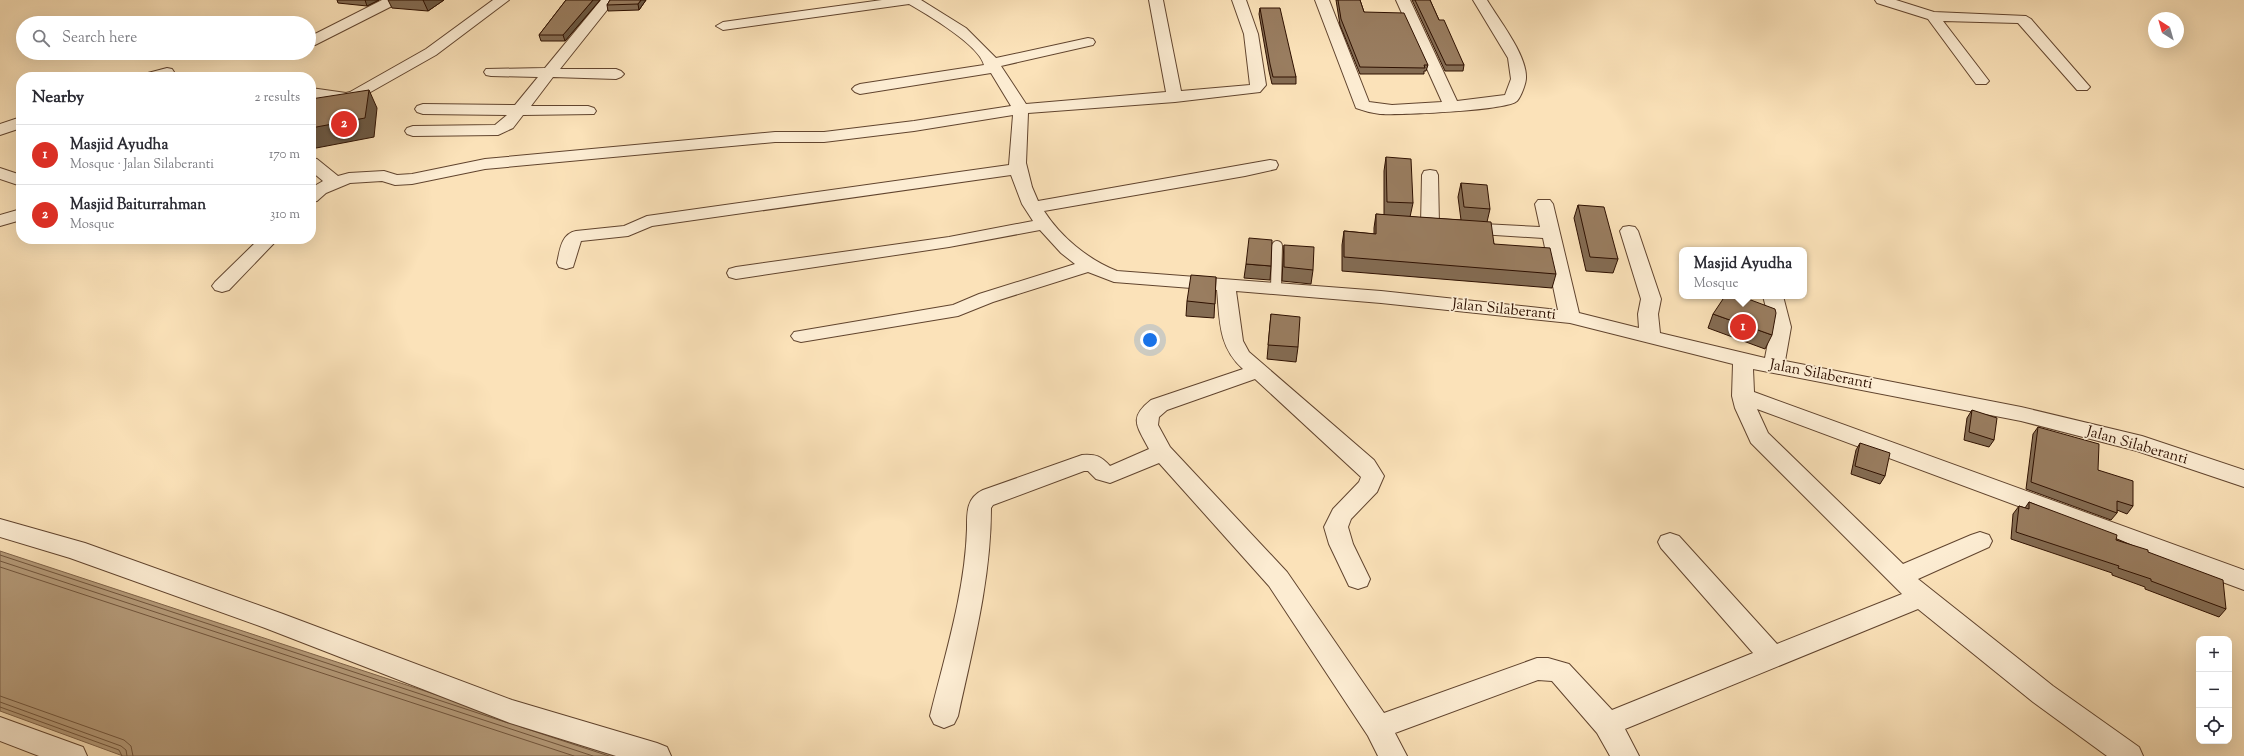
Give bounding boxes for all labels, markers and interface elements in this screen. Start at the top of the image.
north arrow [2148,12,2184,48]
search box [16,16,316,60]
icon: search [30,27,52,49]
text: Search here [62,28,137,49]
text: Nearby [32,86,84,110]
text: 2 results [255,89,300,107]
pin: 2 [331,109,357,139]
text: Masjid Ayudha [70,135,168,156]
text: 1 [43,146,47,164]
text: 170 m [269,146,300,164]
text: Mosque · Jalan Silaberanti [70,156,214,174]
text: Masjid Baiturrahman [70,195,206,216]
text: 2 [42,206,48,224]
text: 310 m [270,206,300,224]
text: Mosque [70,216,115,234]
popup [1679,247,1807,299]
text: Masjid Ayudha [1694,254,1792,275]
text: Mosque [1694,275,1738,293]
street label: Jalan Silaberanti [1450,294,1557,326]
pin: 1 [1730,312,1756,342]
your location [1140,330,1160,350]
street label: Jalan Silaberanti [1767,355,1874,395]
street label: Jalan Silaberanti [2083,421,2190,470]
map controls [2196,636,2232,744]
button: + [2196,636,2232,672]
button: − [2196,672,2232,708]
button: locate [2196,708,2232,744]

